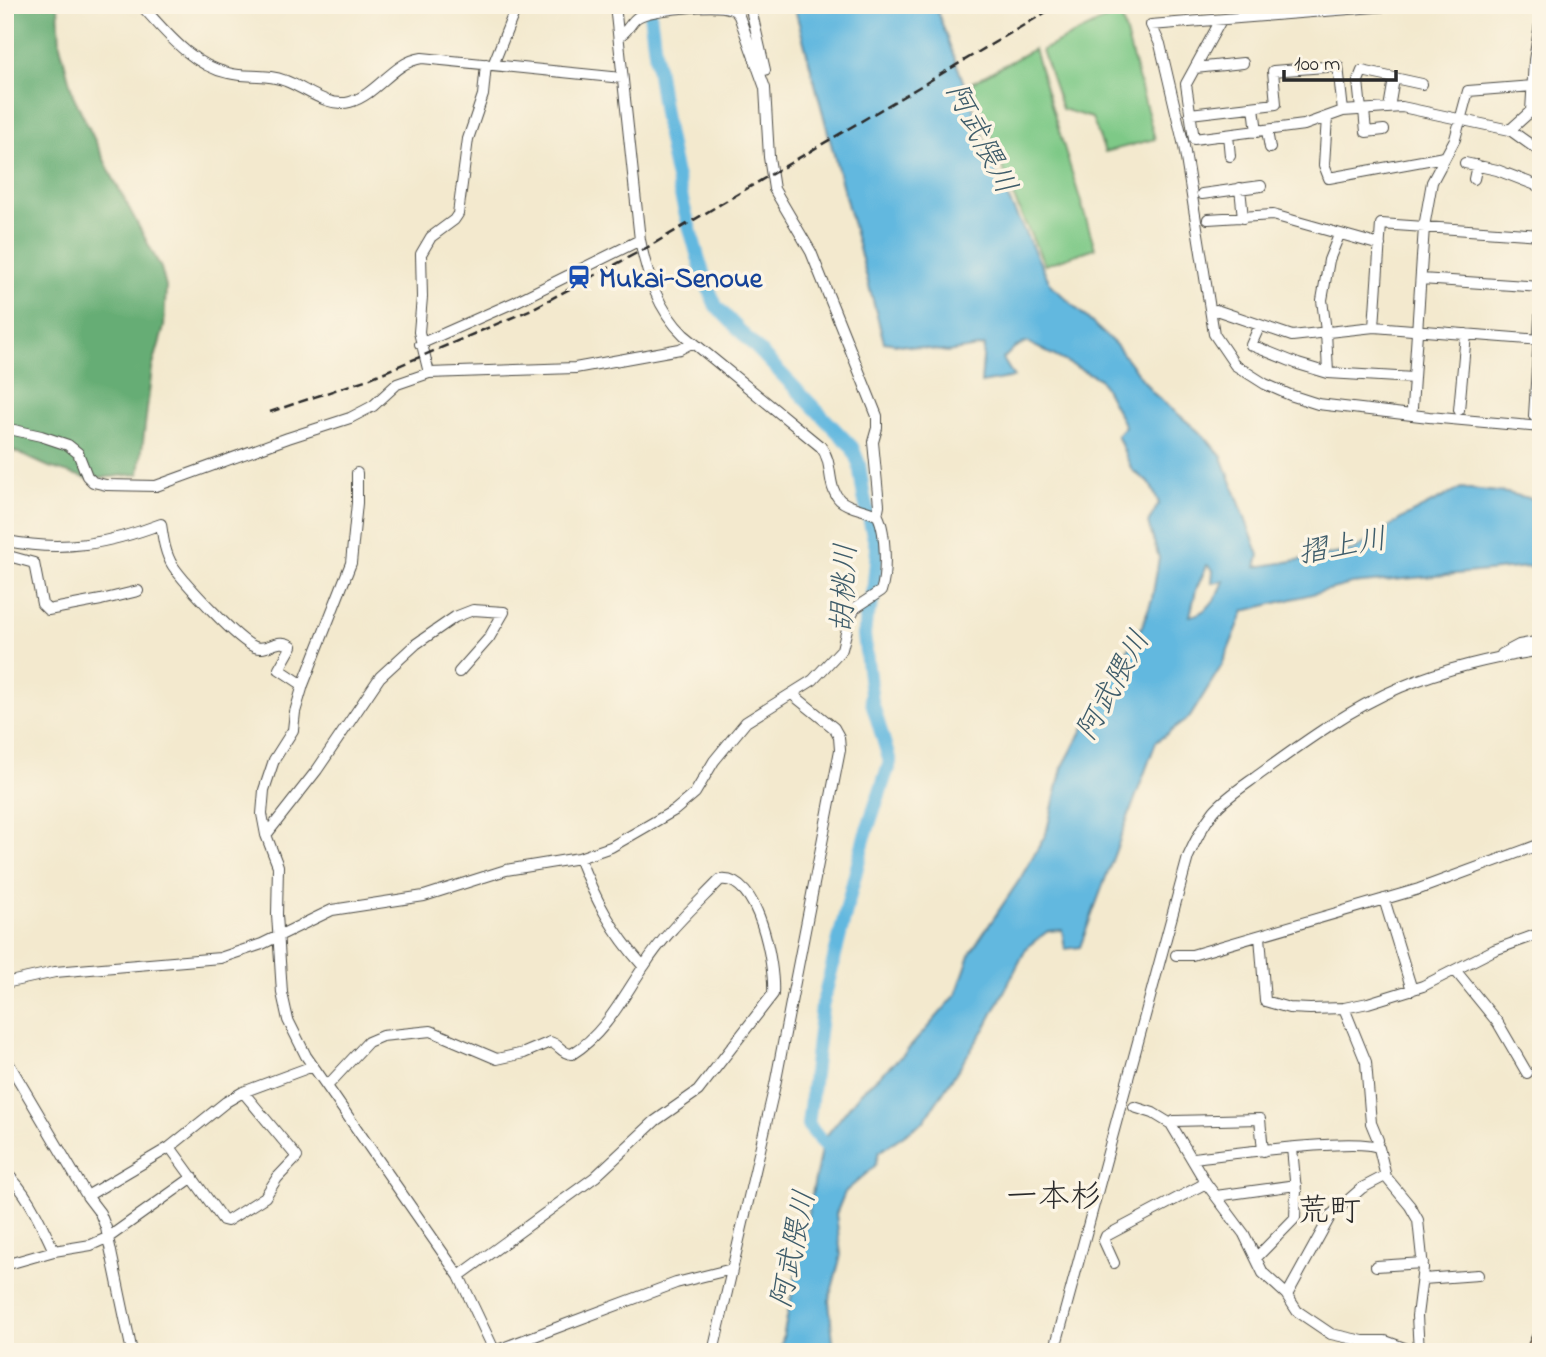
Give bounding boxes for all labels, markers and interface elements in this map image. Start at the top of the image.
scale bar [1284,38,1396,82]
text: 100 m [1294,50,1340,80]
water label: 阿武隈川 [932,76,1026,203]
place label: Mukai-Senoue [599,260,764,301]
station icon: Mukai-Senoue [565,263,593,291]
water label: 摺上川 [1294,518,1391,577]
water label: 胡桃川 [822,542,870,634]
water label: 阿武隈川 [1066,623,1163,750]
district label: 一本杉 [1006,1175,1102,1222]
water label: 阿武隈川 [761,1186,829,1313]
district label: 荒町 [1297,1189,1361,1236]

